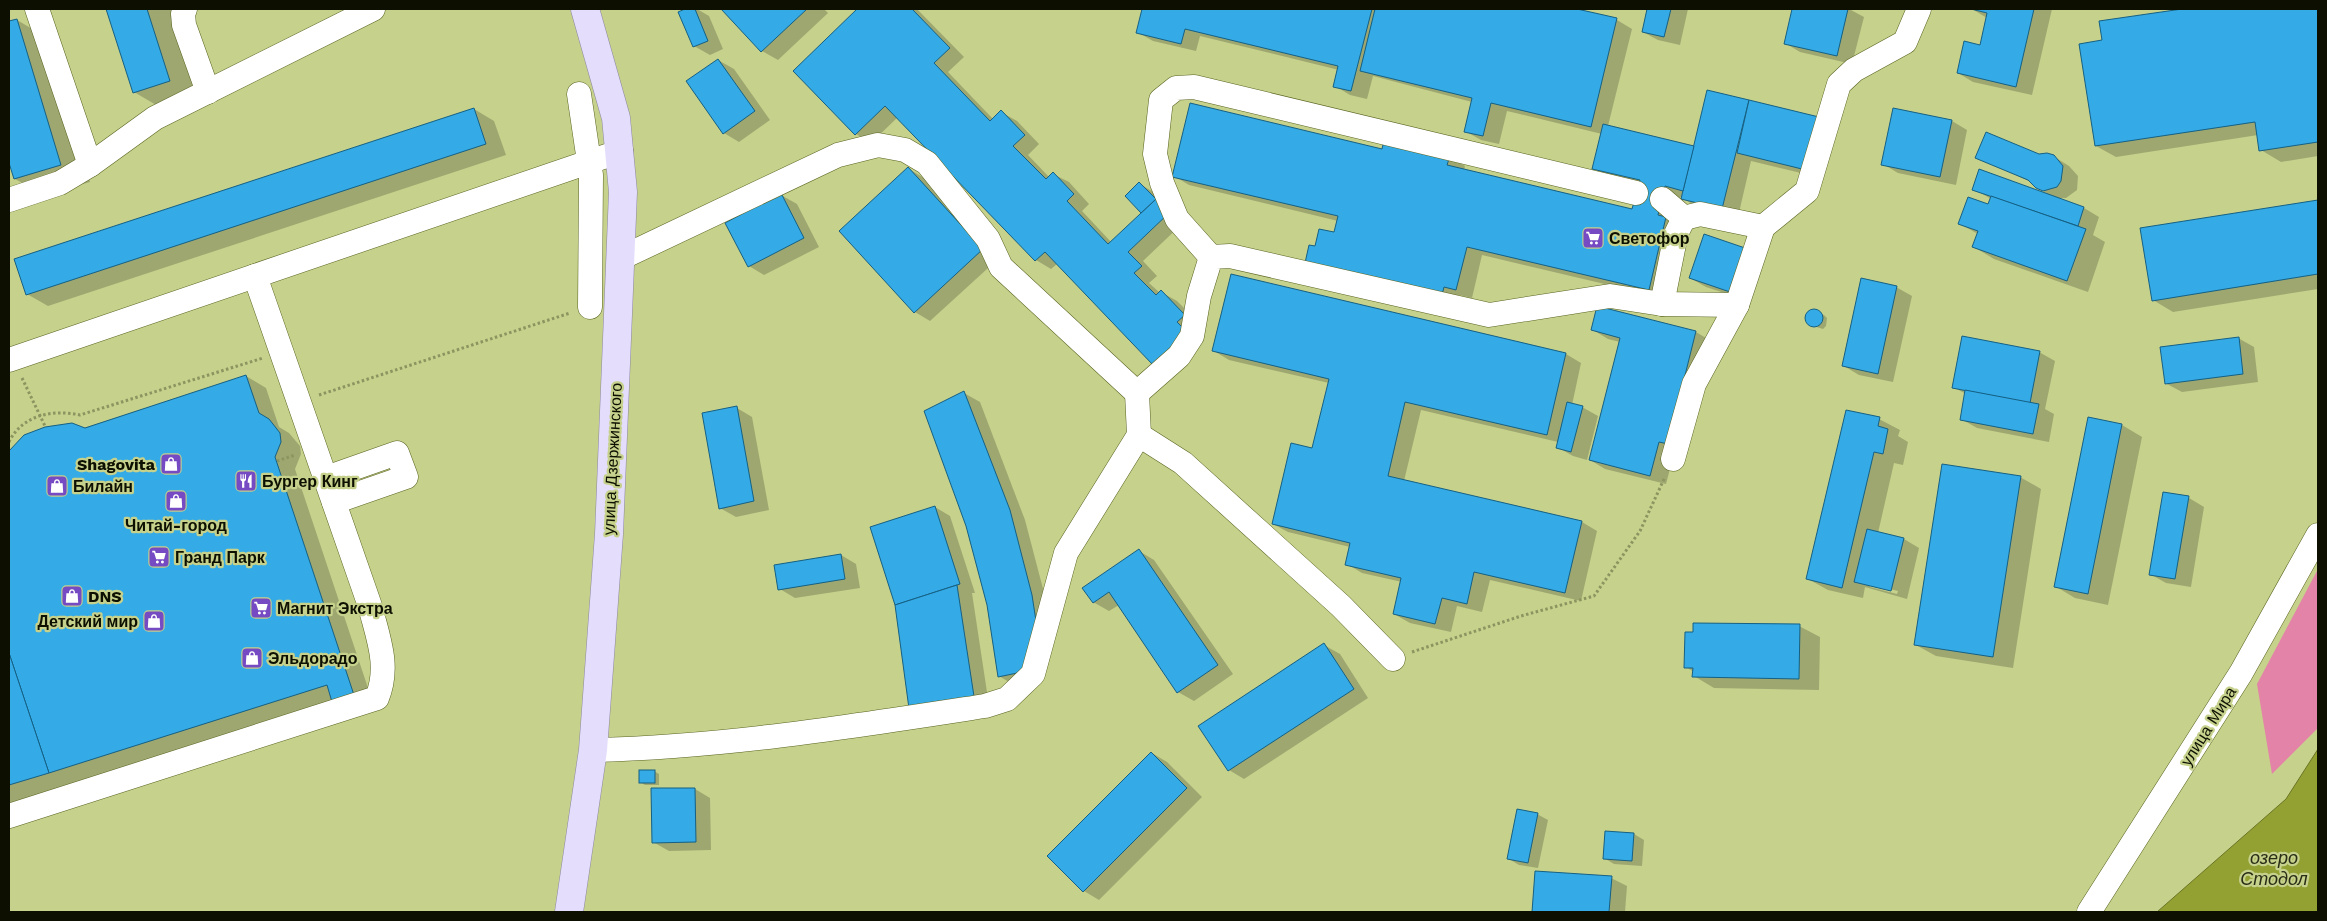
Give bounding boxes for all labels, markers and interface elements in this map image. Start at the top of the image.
supermarket icon: Светофор [1581,226,1605,250]
place label: Светофор [1609,229,1690,248]
street label: улица Дзержинского [599,382,626,536]
shop icon: Shagovita [159,452,183,476]
place label: Shagovita [77,455,156,474]
restaurant icon: Бургер Кинг [234,469,258,493]
place label: Бургер Кинг [262,472,358,491]
shop icon: Билайн [45,474,69,498]
place label: Билайн [73,477,133,496]
shop icon: Читай-город [164,489,188,513]
place label: Читай-город [125,516,227,535]
supermarket icon: Гранд Парк [147,545,171,569]
place label: Гранд Парк [175,548,266,567]
shop icon: DNS [60,584,84,608]
place label: DNS [88,587,122,606]
supermarket icon: Магнит Экстра [249,596,273,620]
place label: Магнит Экстра [277,599,393,618]
shop icon: Детский мир [142,609,166,633]
place label: Детский мир [37,612,138,631]
shop icon: Эльдорадо [240,646,264,670]
place label: Эльдорадо [268,649,358,668]
street label: улица Мира [2177,683,2240,769]
water label: озеро Стодол [2240,847,2308,889]

